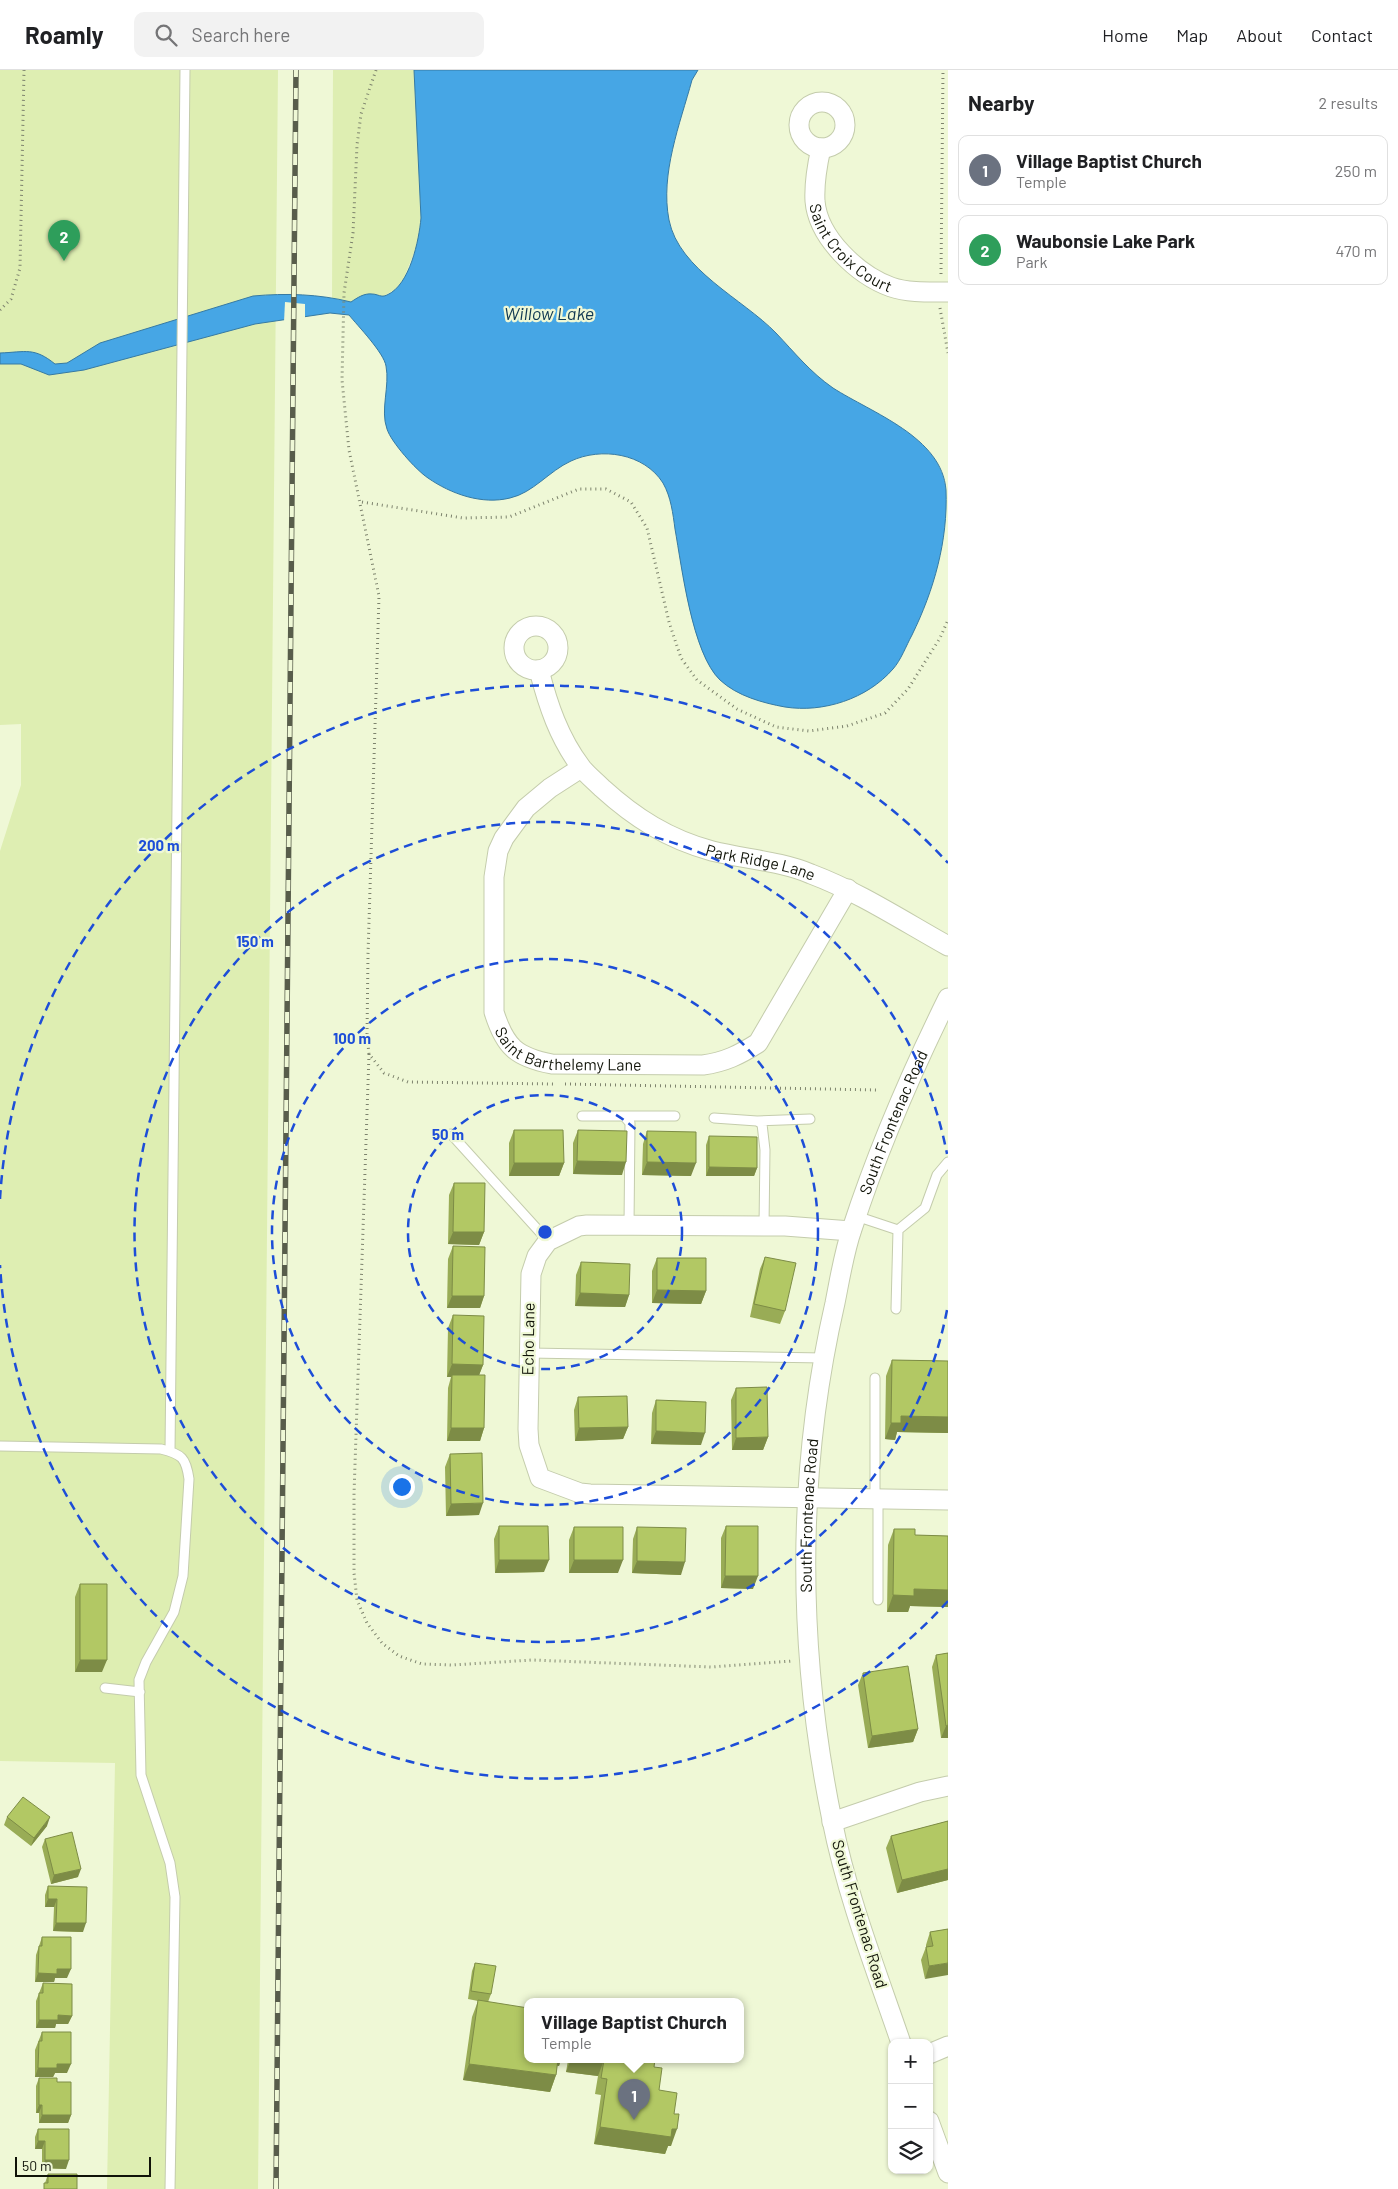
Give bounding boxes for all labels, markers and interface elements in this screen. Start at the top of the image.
search box [134,12,484,57]
text: Roamly [25,20,104,49]
icon: search [152,21,180,49]
text: Search here [192,23,290,46]
text: Home [1102,24,1148,46]
text: Map [1176,24,1208,46]
text: About [1236,24,1283,46]
text: Contact [1311,24,1373,46]
text: Nearby [968,90,1034,115]
text: 2 results [1319,93,1378,112]
text: Village Baptist Church [1016,149,1202,172]
text: 1 [982,161,988,180]
text: 250 m [1335,161,1377,180]
text: Temple [1016,172,1067,191]
street label: Saint Croix Court [806,202,895,296]
pin: 2 [48,220,80,261]
text: Waubonsie Lake Park [1016,229,1195,252]
text: 2 [981,241,989,260]
text: 470 m [1336,241,1377,260]
text: Park [1016,252,1047,271]
water label: Willow Lake [504,302,594,324]
text: 200 m [138,836,180,854]
street label: Park Ridge Lane [704,840,819,884]
text: 150 m [236,932,274,950]
street label: Saint Barthelemy Lane [492,1023,642,1074]
text: 100 m [333,1029,371,1047]
street label: South Frontenac Road [855,1047,931,1197]
text: 50 m [432,1125,464,1143]
centre of rings [536,1223,554,1241]
street label: Echo Lane [517,1302,538,1376]
street label: South Frontenac Road [796,1437,821,1593]
your location [389,1474,415,1500]
street label: South Frontenac Road [829,1837,892,1990]
popup [524,1998,744,2063]
text: Village Baptist Church [541,2010,727,2033]
text: Temple [541,2033,592,2052]
map controls [888,2039,933,2174]
button: + [888,2039,933,2084]
pin: 1 [618,2079,650,2120]
button: − [888,2084,933,2129]
button: layers [888,2129,933,2174]
scale bar [15,2154,151,2177]
text: 50 m [22,2157,51,2174]

